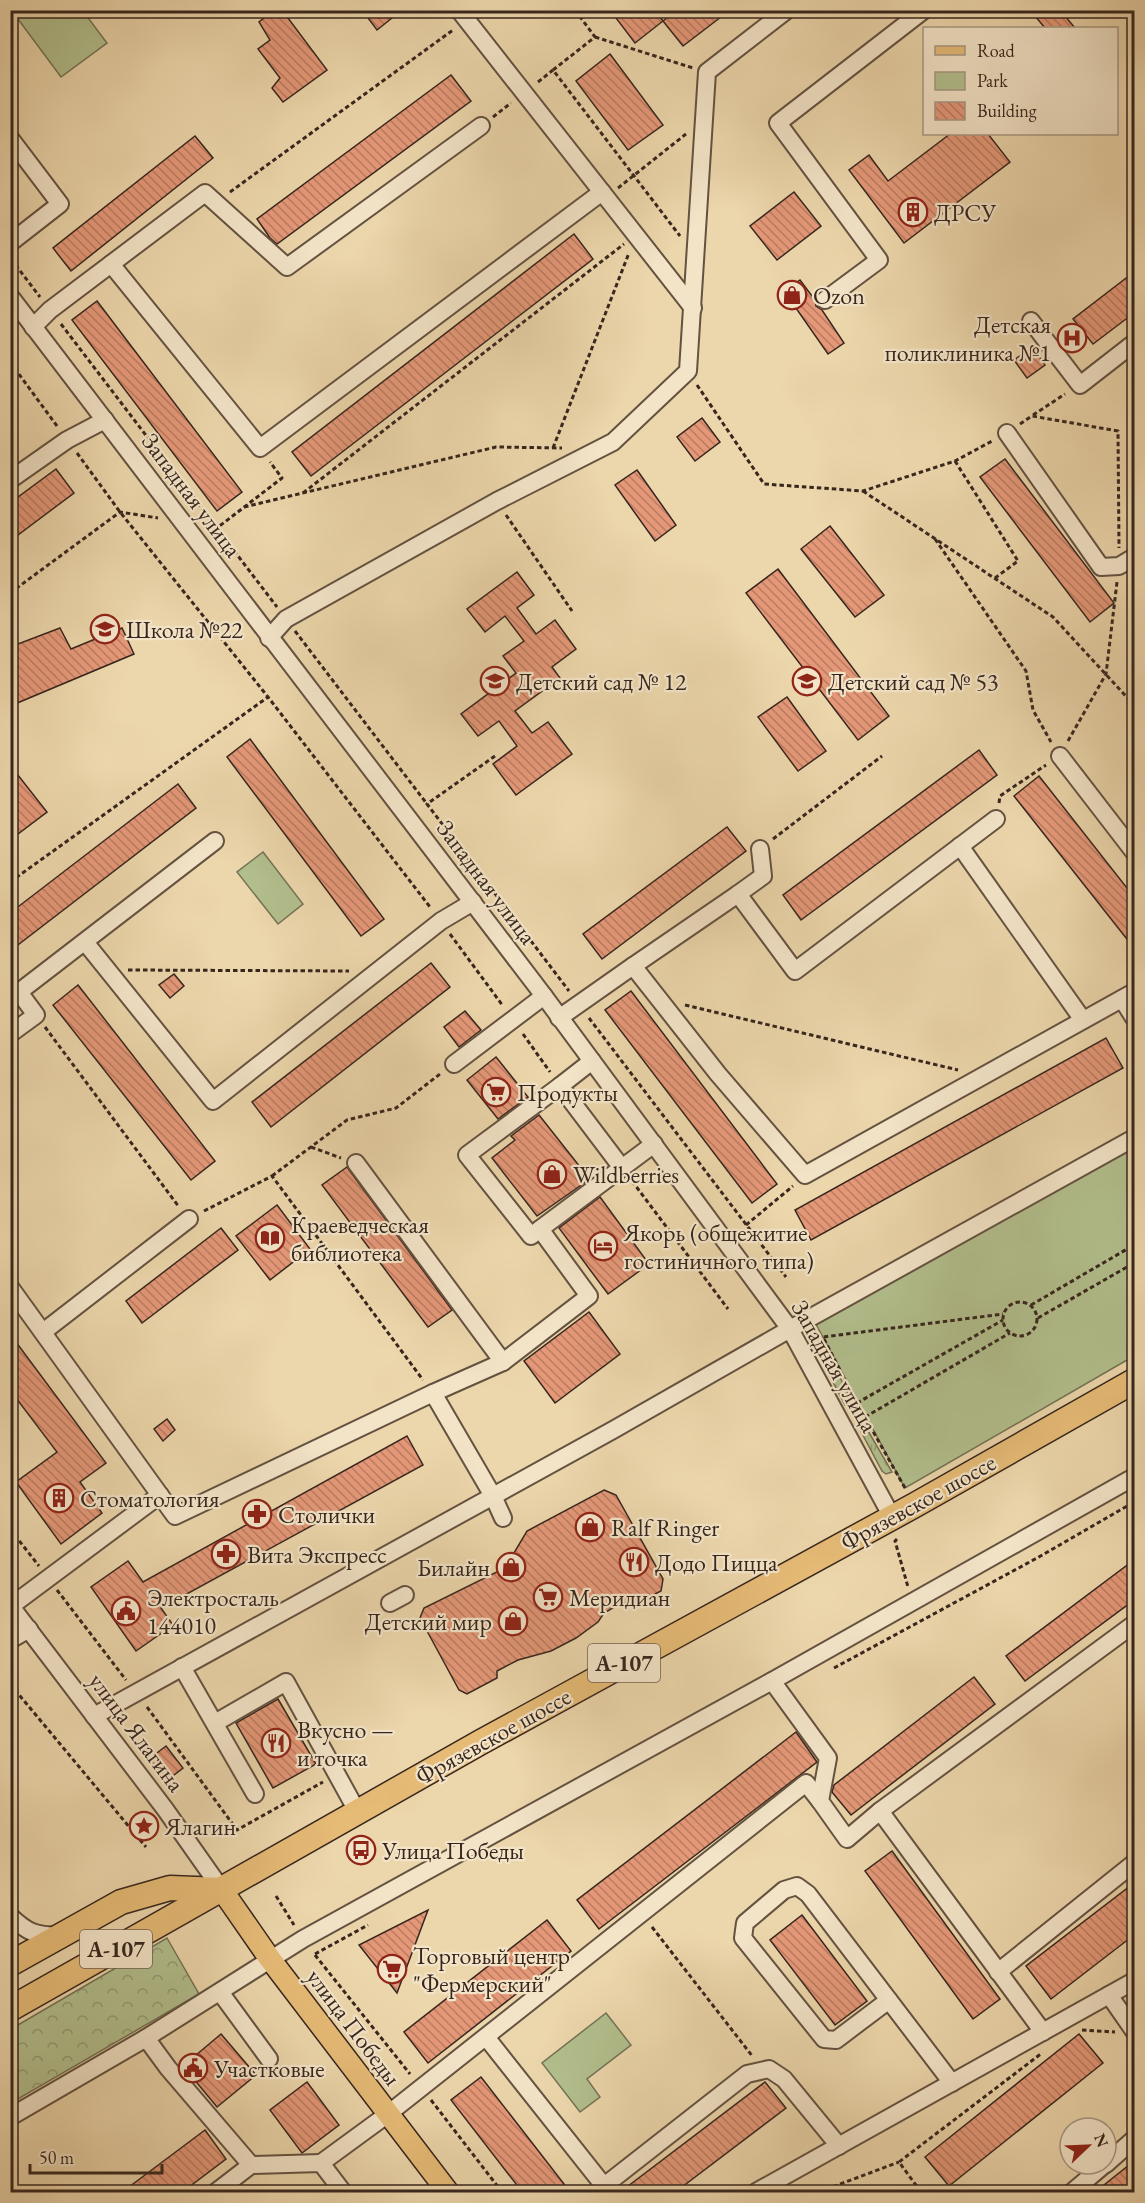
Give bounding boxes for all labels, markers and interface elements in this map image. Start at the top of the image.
legend [923,27,1118,135]
text: Road [977,39,1016,62]
text: Park [977,69,1008,92]
text: Building [977,99,1037,122]
building icon: ДРСУ [897,196,929,228]
place label: ДРСУ [934,197,997,228]
shop icon: Ozon [776,279,808,311]
place label: Ozon [813,280,865,311]
place label: Детская поликлиника №1 [885,309,1051,368]
hospital icon: Детская поликлиника №1 [1056,322,1088,354]
street label: Западная улица [135,427,249,564]
school or university icon: Школа №22 [89,613,121,645]
place label: Школа №22 [126,614,243,645]
school or university icon: Детский сад № 12 [479,665,511,697]
school or university icon: Детский сад № 53 [791,665,823,697]
place label: Детский сад № 12 [516,666,687,697]
place label: Детский сад № 53 [828,666,999,697]
street label: Западная улица [430,814,544,951]
supermarket icon: Продукты [480,1076,512,1108]
place label: Продукты [517,1077,618,1108]
shop icon: Wildberries [536,1158,568,1190]
place label: Wildberries [573,1159,679,1190]
place label: Краеведческая библиотека [291,1209,429,1268]
place label: Якорь (общежитие гостиничного типа) [623,1217,814,1276]
library icon: Краеведческая библиотека [254,1222,286,1254]
hotel icon: Якорь (общежитие гостиничного типа) [587,1230,619,1262]
street label: Западная улица [785,1294,886,1438]
street label: Фрязевское шоссе [835,1447,1001,1557]
building icon: Стоматология [43,1482,75,1514]
place label: Стоматология [80,1483,220,1514]
pharmacy icon: Столички [241,1498,273,1530]
place label: Столички [278,1499,376,1530]
shop icon: Ralf Ringer [574,1511,606,1543]
place label: Ralf Ringer [611,1512,719,1543]
pharmacy icon: Вита Экспресс [210,1538,242,1570]
place label: Вита Экспресс [247,1539,387,1570]
restaurant icon: Додо Пицца [618,1546,650,1578]
place label: Додо Пицца [655,1547,778,1578]
shop icon: Билайн [495,1551,527,1583]
place label: Билайн [417,1552,490,1583]
supermarket icon: Меридиан [532,1581,564,1613]
place label: Электросталь 144010 [147,1582,279,1641]
place label: Меридиан [569,1582,670,1613]
public building icon: Электросталь 144010 [110,1595,142,1627]
shop icon: Детский мир [497,1605,529,1637]
place label: Детский мир [365,1606,492,1637]
road number: А-107 [588,1644,660,1682]
street label: улица Ялагина [82,1666,192,1798]
street label: Фрязевское шоссе [410,1681,576,1791]
place label: Вкусно — и точка [297,1714,394,1773]
restaurant icon: Вкусно — и точка [260,1727,292,1759]
place icon: Ялагин [128,1810,160,1842]
place label: Ялагин [164,1811,236,1842]
bus stop icon: Улица Победы [345,1834,377,1866]
place label: Улица Победы [381,1835,524,1866]
road number: А-107 [80,1930,152,1968]
place label: Торговый центр "Фермерский" [413,1940,570,1999]
supermarket icon: Торговый центр "Фермерский" [376,1953,408,1985]
street label: улица Победы [300,1962,408,2092]
public building icon: Участковые [177,2052,209,2084]
place label: Участковые [213,2053,325,2084]
north arrow [1058,2116,1118,2176]
text: N [1089,2130,1114,2150]
scale bar [30,2137,162,2175]
text: 50 m [39,2146,74,2169]

